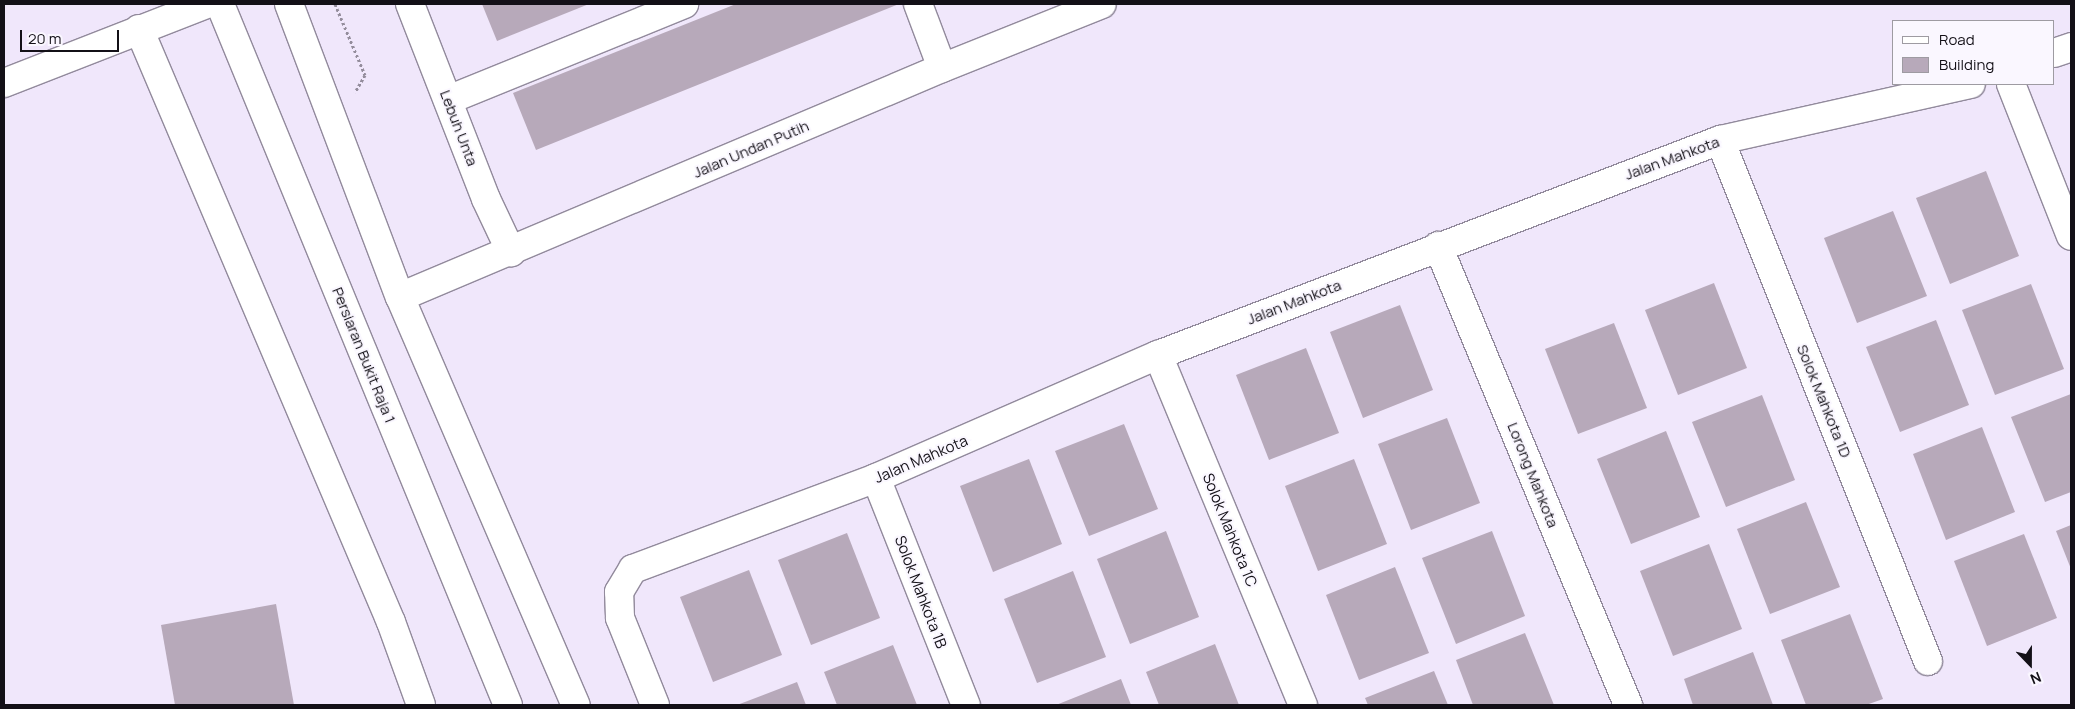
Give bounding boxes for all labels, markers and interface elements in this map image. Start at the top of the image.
scale bar [22,20,121,52]
legend [1892,20,2055,85]
text: 20 m [28,28,61,49]
text: Road [1939,29,1975,50]
text: Building [1939,54,1994,75]
street label: Lebuh Unta [436,87,482,169]
street label: Jalan Undan Putih [690,117,812,181]
street label: Jalan Mahkota [1622,133,1722,183]
street label: Jalan Mahkota [1244,276,1344,328]
street label: Persiaran Bukit Raja 1 [329,285,399,425]
street label: Solok Mahkota 1D [1793,342,1855,460]
street label: Lorong Mahkota [1504,420,1562,530]
street label: Jalan Mahkota [872,431,970,487]
street label: Solok Mahkota 1C [1199,471,1261,589]
street label: Solok Mahkota 1B [891,533,951,651]
north arrow [2005,639,2055,689]
text: N [2028,668,2044,689]

